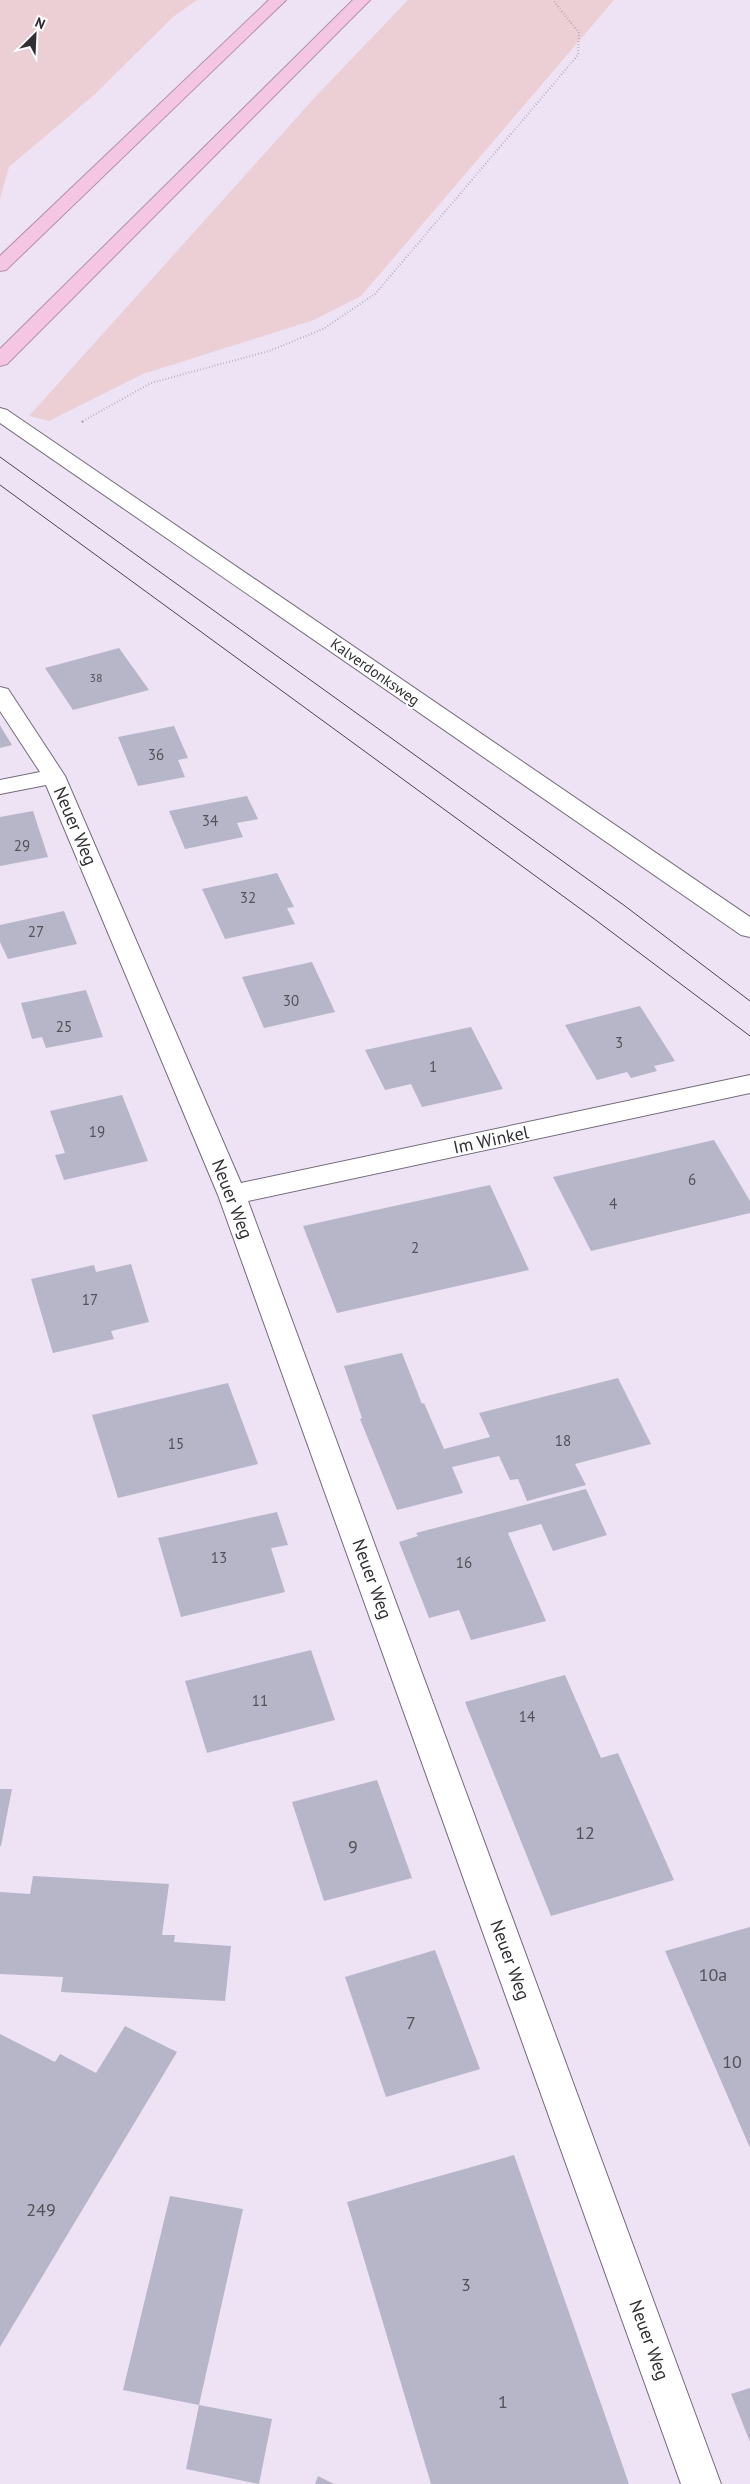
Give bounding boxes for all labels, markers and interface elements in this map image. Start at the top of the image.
north arrow [10,10,60,60]
text: N [32,13,48,33]
street label: Kalverdonksweg [327,634,424,709]
house number: 38 [89,670,103,685]
house number: 36 [148,745,164,764]
street label: Neuer Weg [49,783,102,869]
house number: 34 [202,811,218,830]
house number: 29 [14,836,30,855]
house number: 32 [240,888,256,907]
house number: 27 [28,922,44,941]
house number: 30 [283,991,299,1010]
house number: 25 [56,1017,72,1036]
house number: 3 [615,1033,623,1052]
house number: 1 [429,1057,437,1076]
street label: Im Winkel [451,1120,532,1159]
house number: 19 [89,1122,105,1141]
street label: Neuer Weg [207,1156,258,1242]
house number: 6 [688,1170,696,1189]
house number: 4 [609,1194,617,1213]
house number: 2 [411,1238,419,1257]
house number: 17 [82,1290,98,1309]
house number: 18 [555,1431,571,1450]
house number: 15 [168,1434,184,1453]
street label: Neuer Weg [347,1536,398,1622]
house number: 13 [211,1548,227,1567]
house number: 16 [456,1553,472,1572]
house number: 11 [252,1691,268,1710]
house number: 14 [519,1707,535,1726]
house number: 12 [575,1821,595,1844]
house number: 9 [348,1835,358,1858]
street label: Neuer Weg [485,1917,536,2003]
house number: 10a [699,1963,727,1986]
house number: 7 [406,2011,416,2034]
house number: 10 [722,2050,742,2073]
house number: 249 [26,2198,56,2221]
house number: 3 [461,2273,471,2296]
street label: Neuer Weg [624,2297,675,2383]
house number: 1 [498,2390,508,2413]

